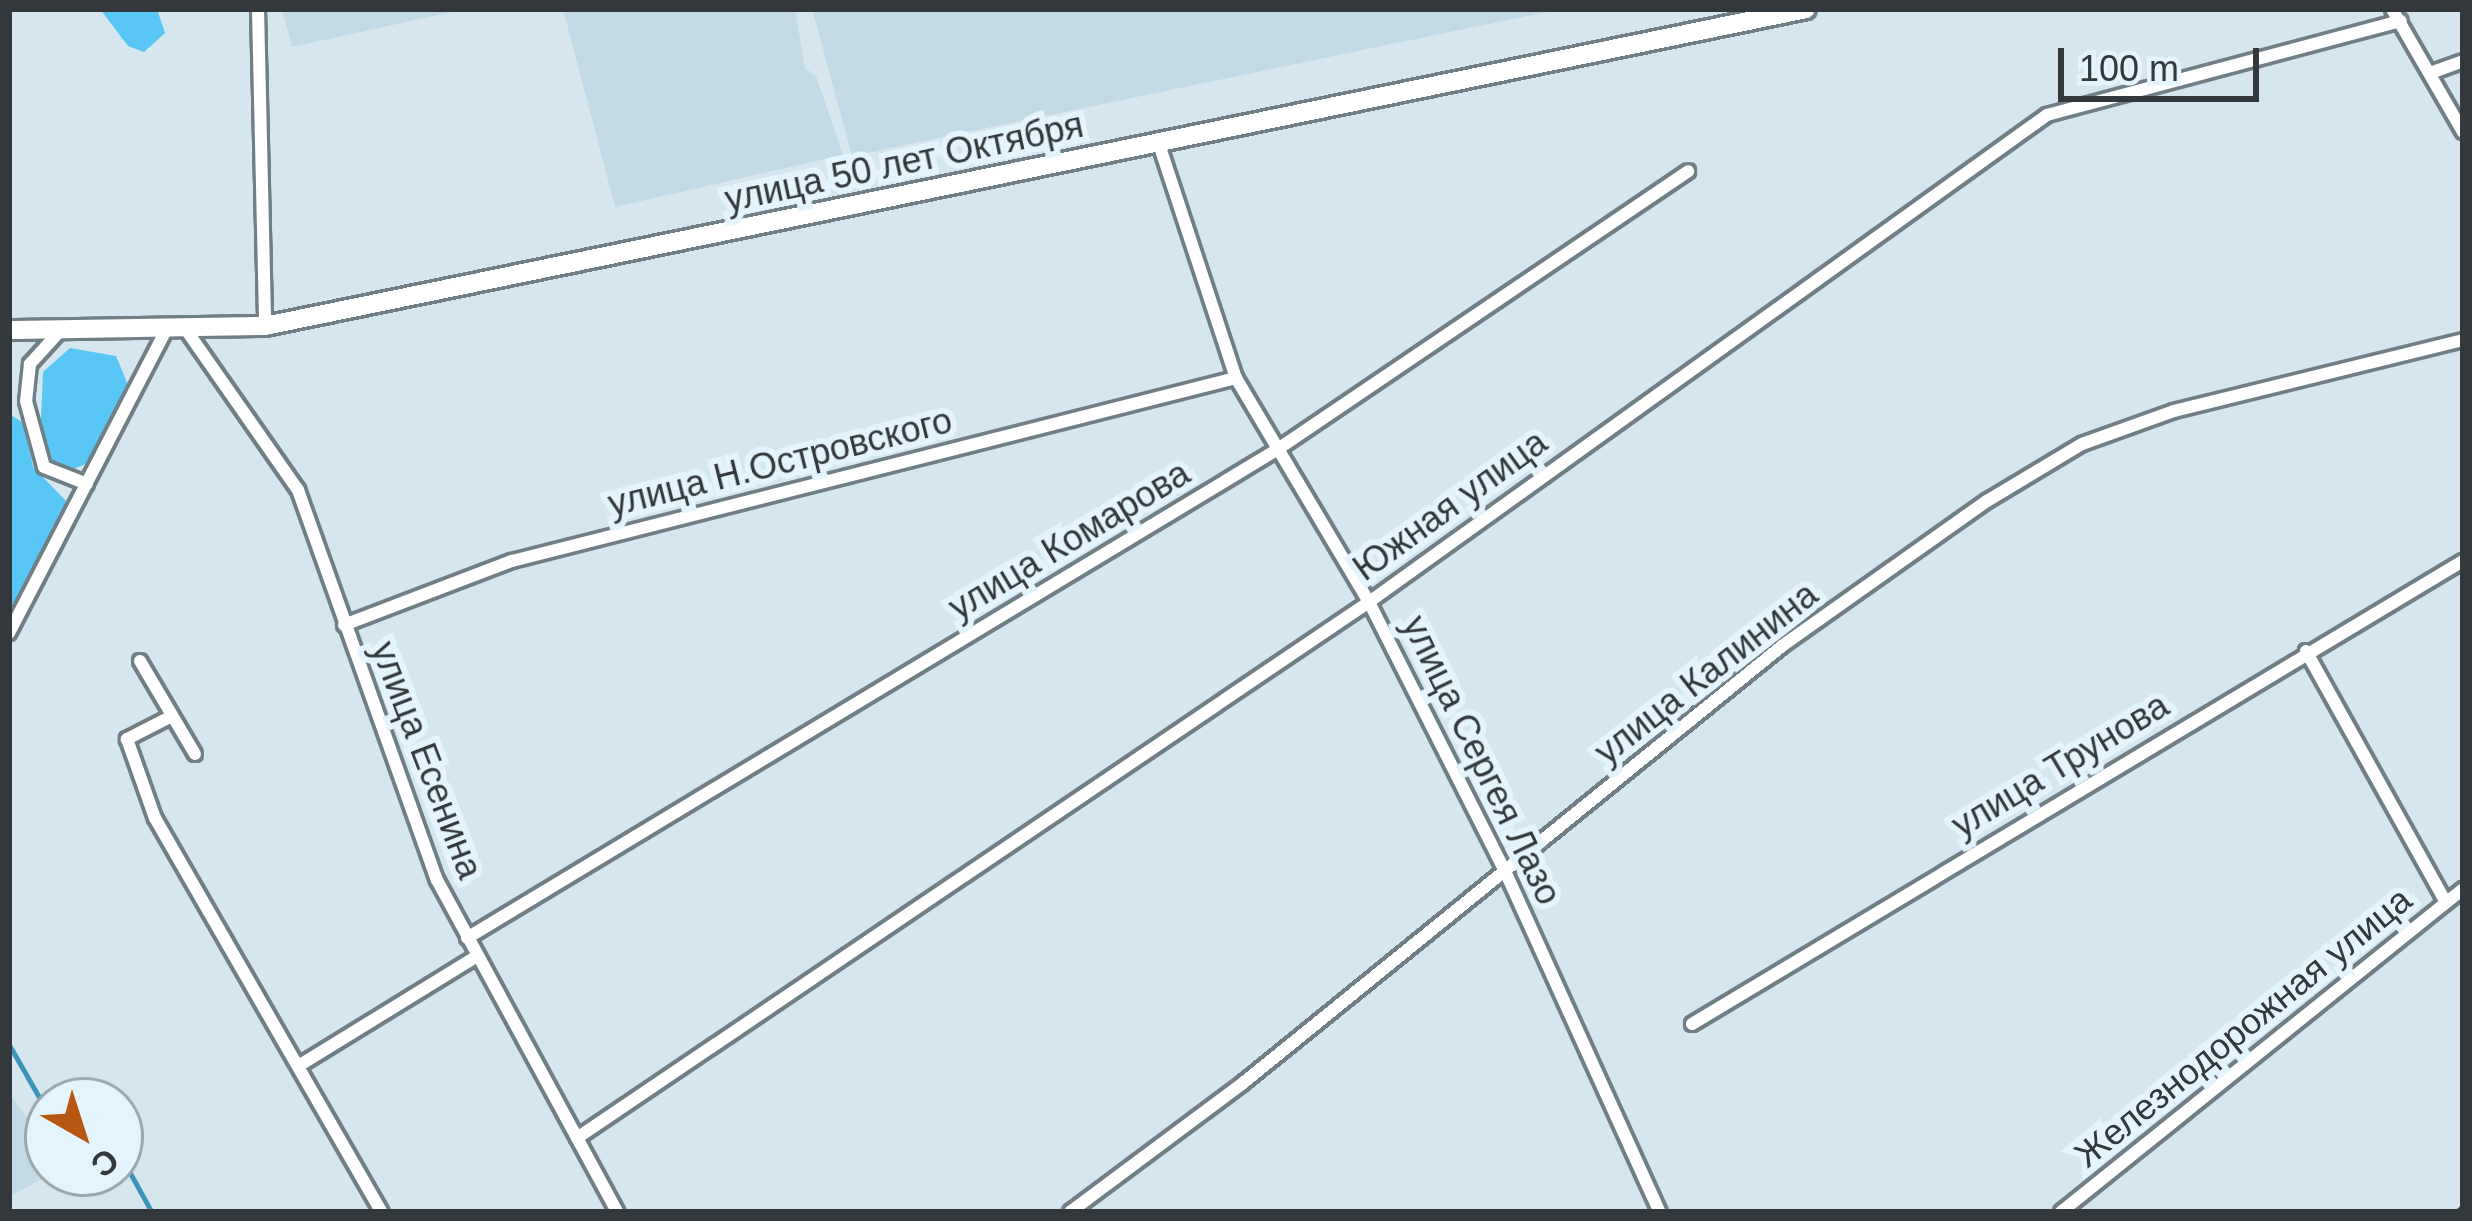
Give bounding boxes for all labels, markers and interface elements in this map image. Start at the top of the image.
scale bar [2064,24,2265,98]
text: 100 m [2079,48,2179,89]
street label: улица 50 лет Октября [721,103,1087,221]
street label: улица Н.Островского [604,398,956,526]
street label: Южная улица [1345,420,1555,590]
street label: улица Комарова [941,451,1197,629]
street label: улица Калинина [1586,573,1826,773]
street label: улица Сергея Лазо [1393,608,1571,912]
street label: улица Есенина [362,635,492,885]
street label: улица Трунова [1944,683,2176,847]
street label: Железнодорожная улица [2066,878,2420,1176]
north arrow [24,1077,144,1197]
text: С [84,1141,126,1185]

